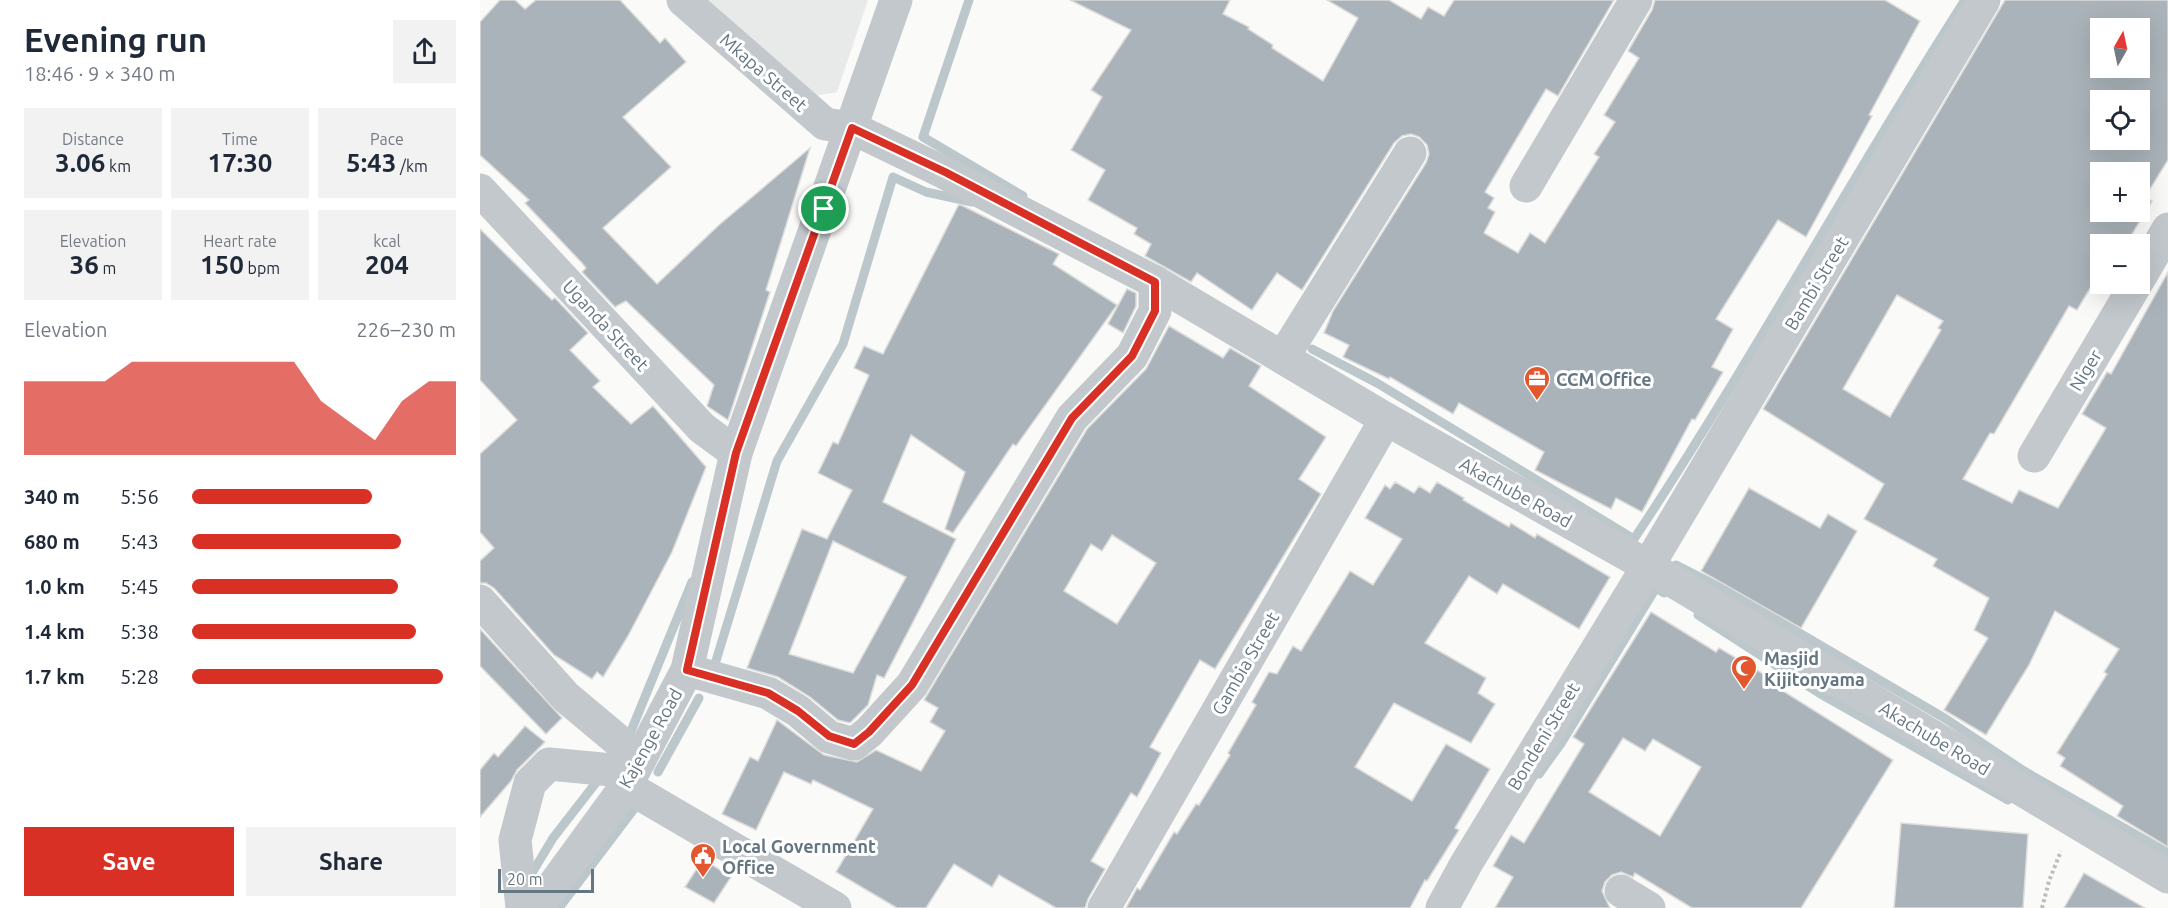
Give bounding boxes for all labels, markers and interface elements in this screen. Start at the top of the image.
north arrow [2090,18,2150,78]
map controls [2090,18,2150,294]
button: share [393,20,456,83]
text: Evening run [24,21,207,58]
street label: Mkapa Street [717,29,811,115]
text: 18:46 · 9 × 340 m [24,62,176,85]
button: locate [2090,90,2150,150]
text: Distance [62,130,124,148]
text: Time [222,130,258,148]
text: Pace [370,130,404,148]
text: 3.06 [55,148,105,177]
text: 17:30 [207,148,273,177]
text: 5:43 [346,148,396,177]
text: km [105,157,131,175]
text: /km [396,157,428,175]
button: + [2090,162,2150,222]
pin [798,183,849,234]
icon: arrive [807,192,840,225]
text: Elevation [60,232,126,250]
text: Heart rate [203,232,277,250]
text: kcal [373,232,401,250]
street label: Bambi Street [1780,233,1852,333]
button: − [2090,234,2150,294]
text: 36 [70,250,99,279]
text: 150 [200,250,244,279]
text: 204 [365,250,409,279]
text: m [99,259,116,277]
text: bpm [244,259,280,277]
street label: Uganda Street [559,276,653,374]
text: Elevation [24,318,107,341]
text: 226–230 m [357,318,456,341]
street label: Niger [2065,346,2105,394]
office icon: CCM Office [1522,364,1552,402]
place label: CCM Office [1556,369,1652,389]
street label: Akachube Road [1456,453,1576,531]
text: 340 m [24,485,80,508]
text: 5:56 [120,485,159,508]
text: 680 m [24,530,80,553]
text: 5:43 [120,530,159,553]
text: 1.0 km [24,575,85,598]
text: 5:45 [120,575,159,598]
street label: Gambia Street [1208,608,1282,718]
text: 1.4 km [24,620,85,643]
text: 5:38 [120,620,159,643]
place label: Masjid Kijitonyama [1764,648,1865,689]
mosque icon: Masjid Kijitonyama [1729,653,1759,691]
text: 1.7 km [24,665,85,688]
text: 5:28 [120,665,159,688]
street label: Bondeni Street [1503,679,1583,793]
street label: Kajenge Road [614,685,686,791]
street label: Akachube Road [1876,697,1994,779]
button: Save [24,827,234,896]
button: Share [246,827,456,896]
place label: Local Government Office [722,836,876,877]
public building icon: Local Government Office [688,841,718,879]
scale bar [498,866,594,894]
text: 20 m [507,870,543,888]

